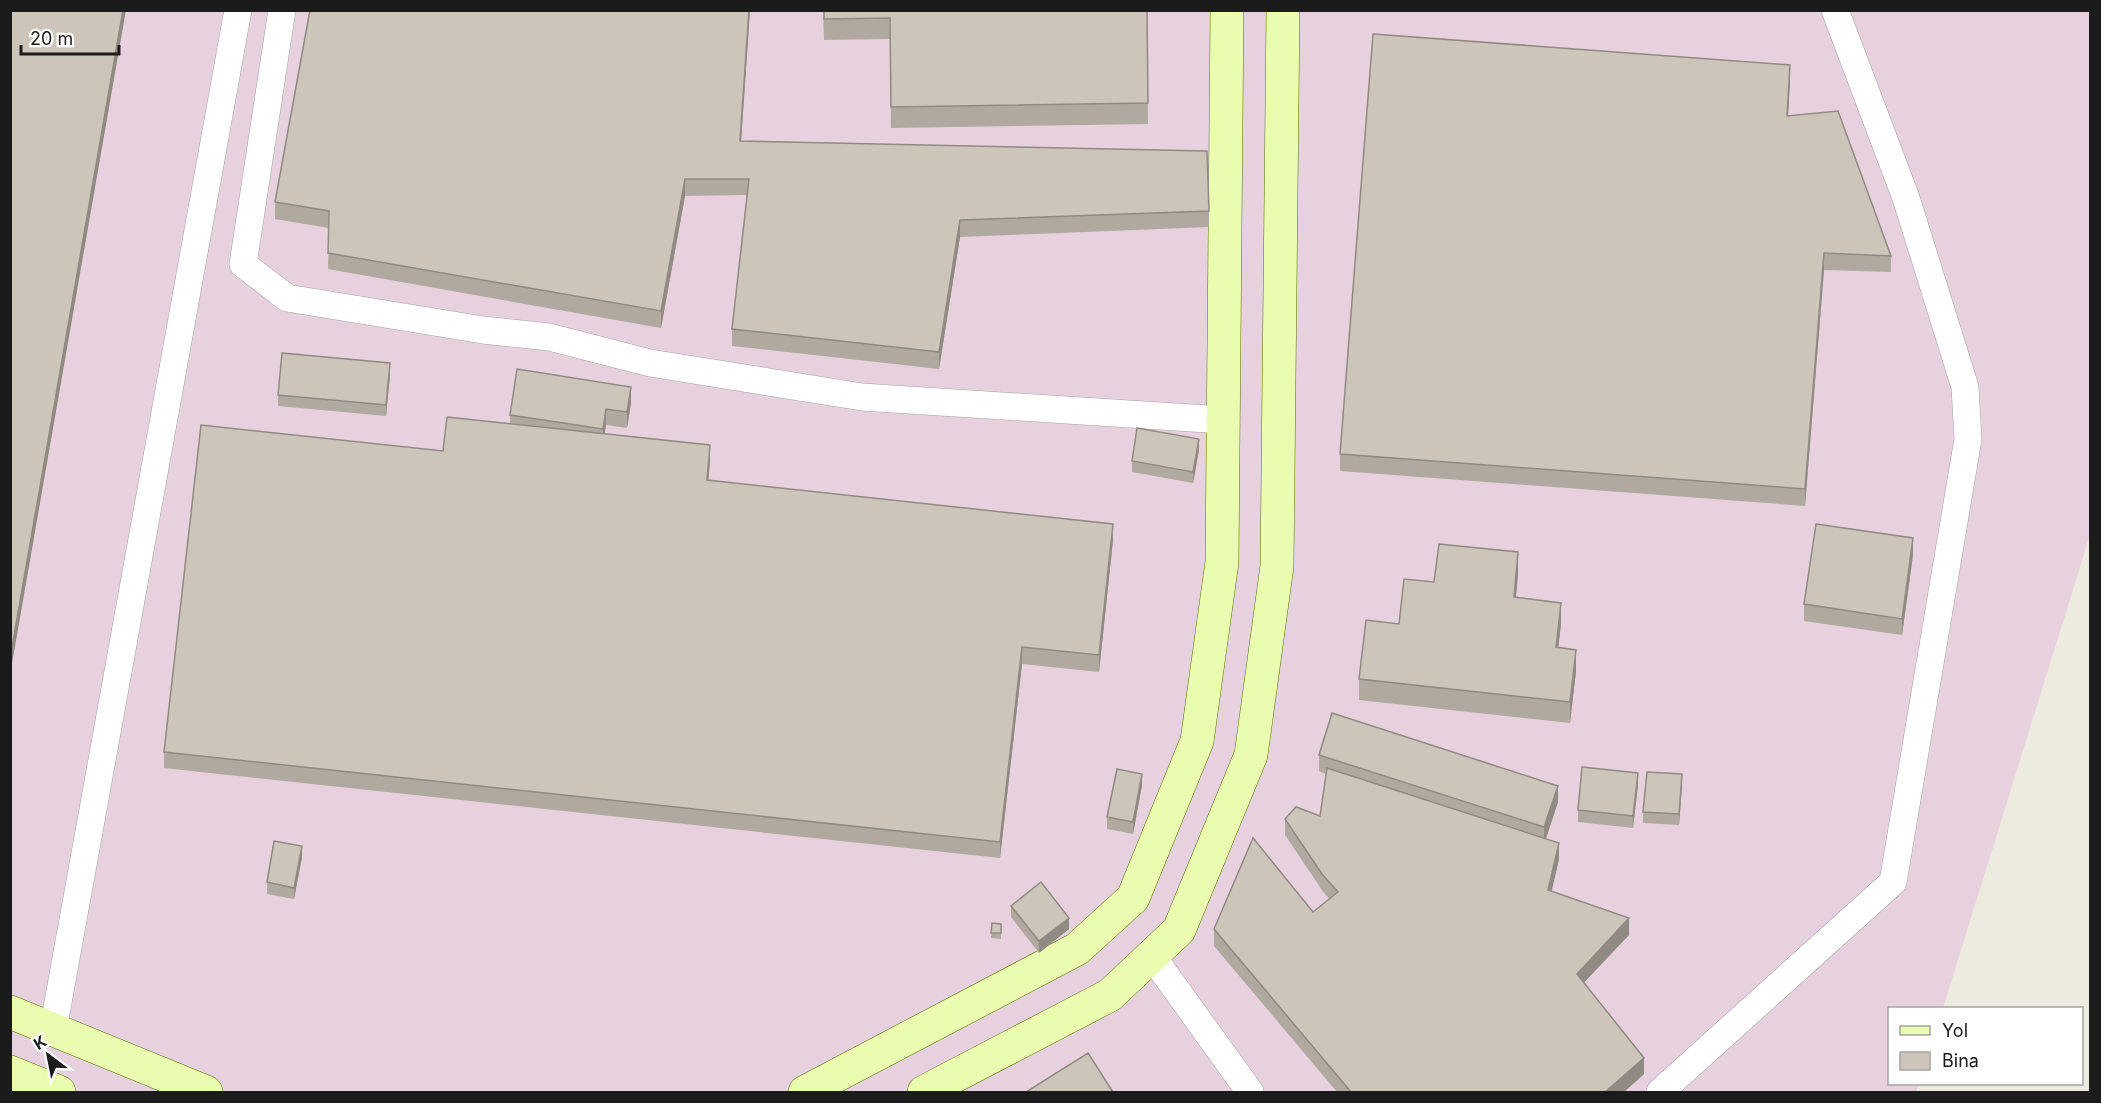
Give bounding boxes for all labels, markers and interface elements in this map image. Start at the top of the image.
scale bar [21,18,118,56]
text: 20 m [30,28,73,49]
legend [1888,1007,2083,1085]
text: Yol [1942,1020,1968,1041]
north arrow [18,1025,78,1085]
text: K [30,1030,51,1054]
text: Bina [1942,1050,1979,1071]

